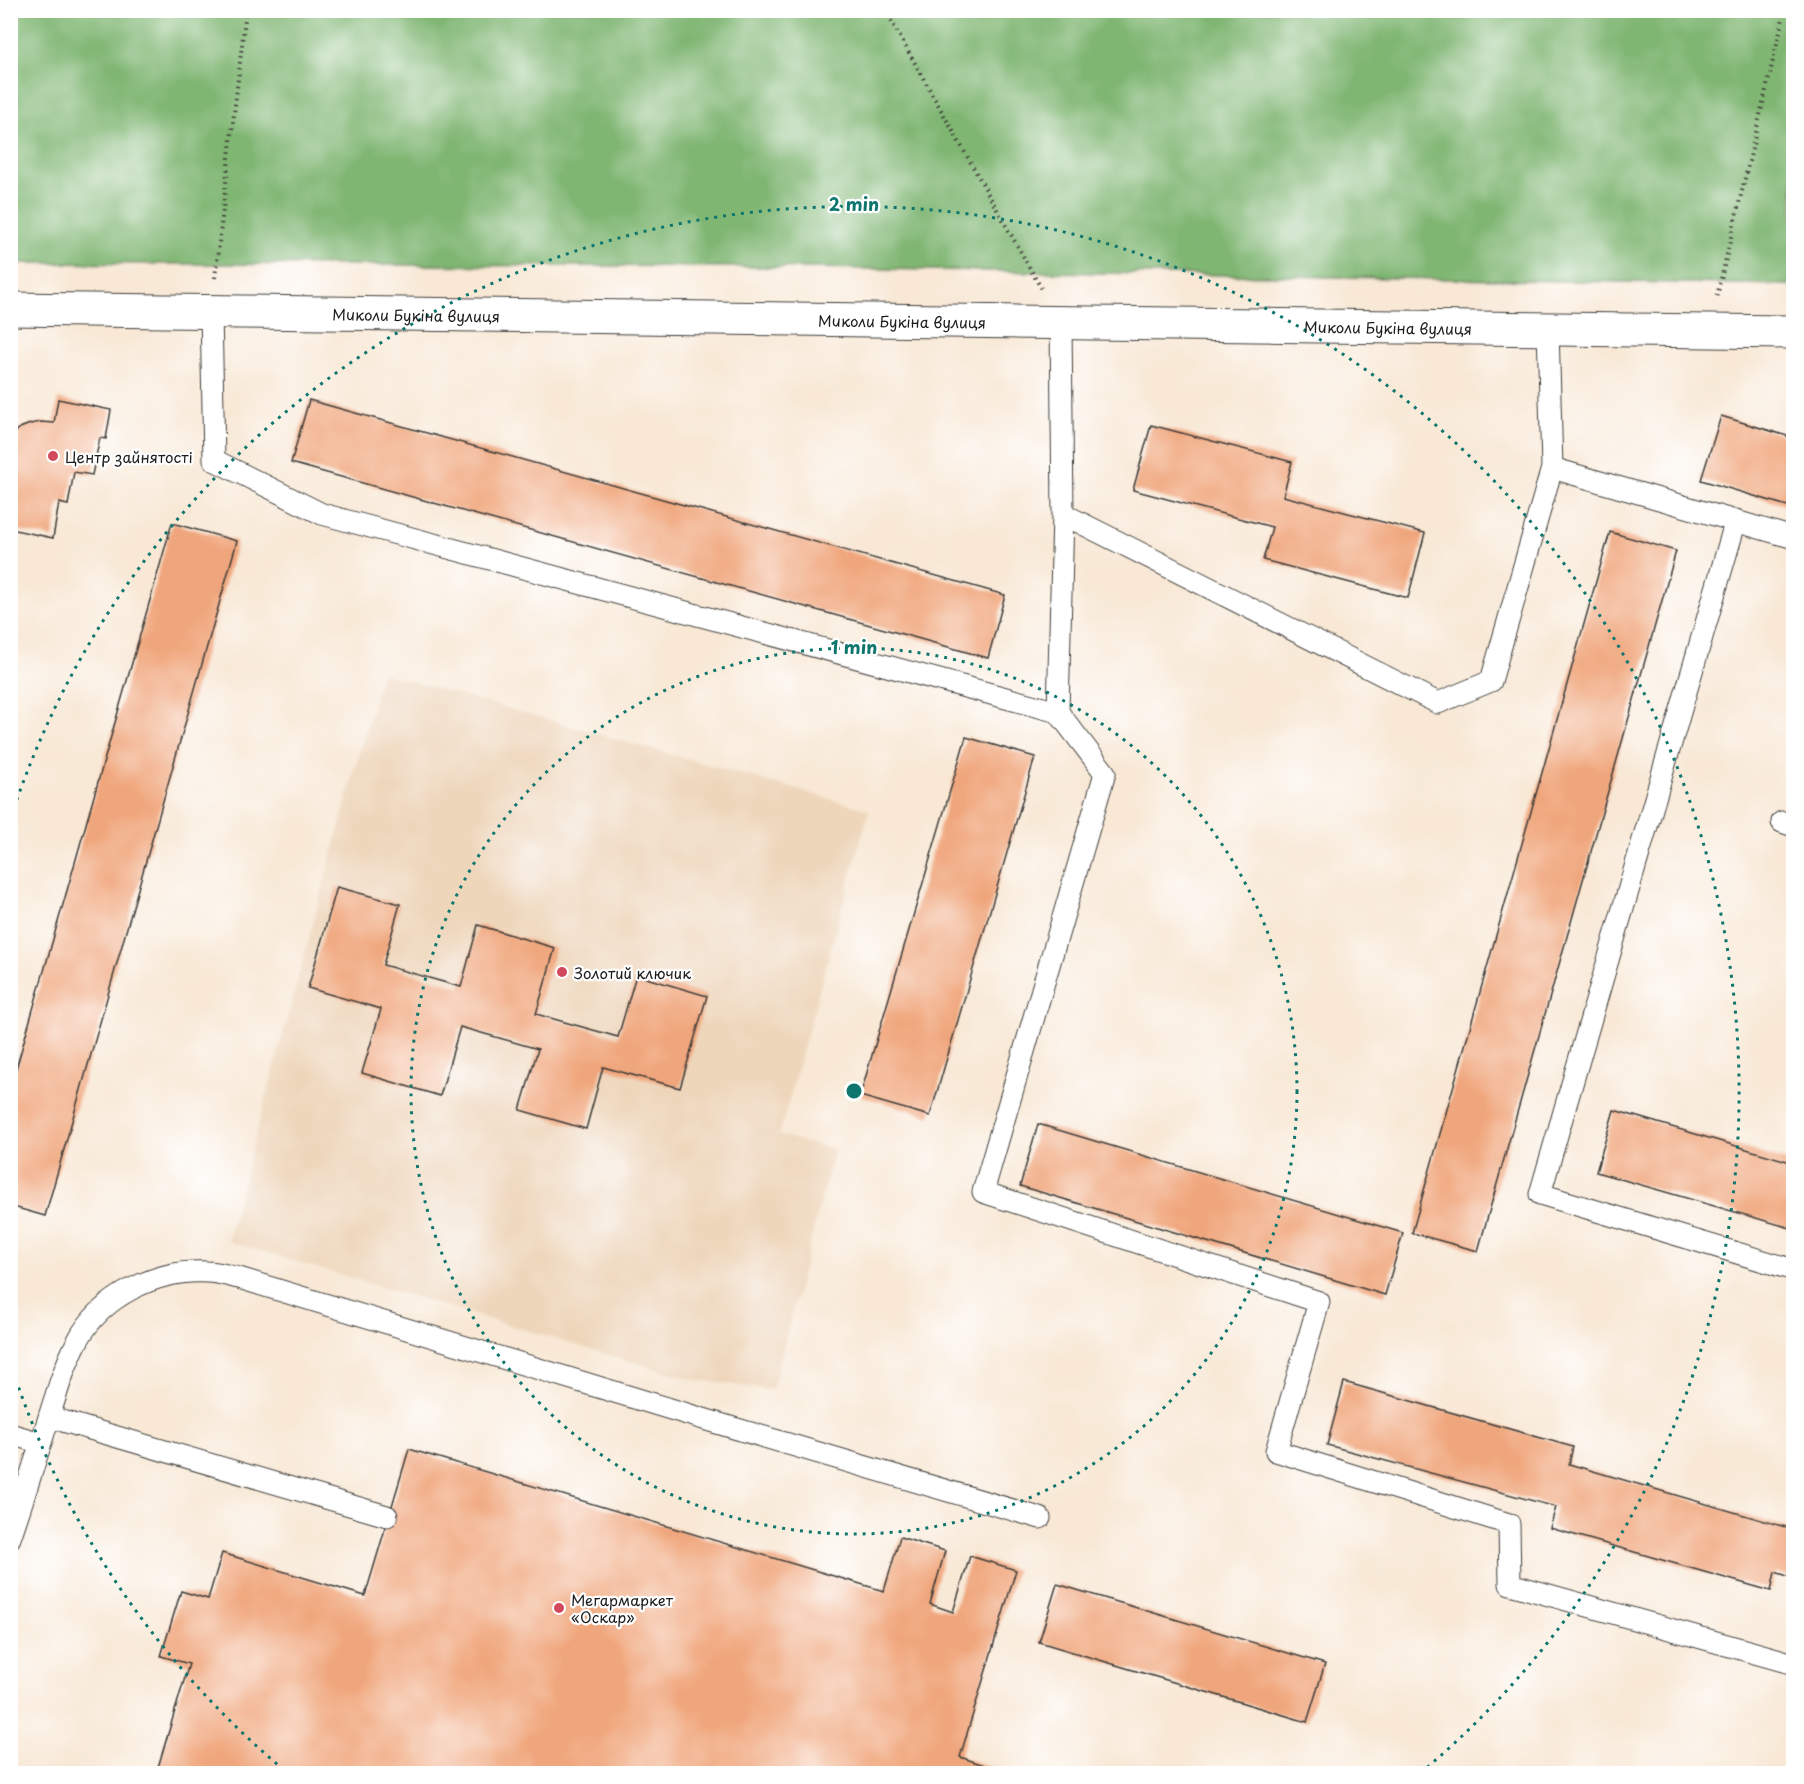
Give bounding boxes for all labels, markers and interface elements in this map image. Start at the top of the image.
text: 2 min [829,190,879,217]
street label: Миколи Букіна вулиця [332,302,500,327]
street label: Миколи Букіна вулиця [818,308,986,333]
street label: Миколи Букіна вулиця [1304,314,1472,339]
place label: Центр зайнятості [65,445,193,468]
marker: Центр зайнятості [46,449,60,463]
text: 1 min [831,633,877,660]
place label: Золотий ключик [574,961,691,984]
marker: Золотий ключик [555,965,569,979]
centre of rings [844,1081,864,1101]
place label: Мегармаркет «Оскар» [571,1588,674,1628]
marker: Мегармаркет «Оскар» [552,1601,566,1615]

